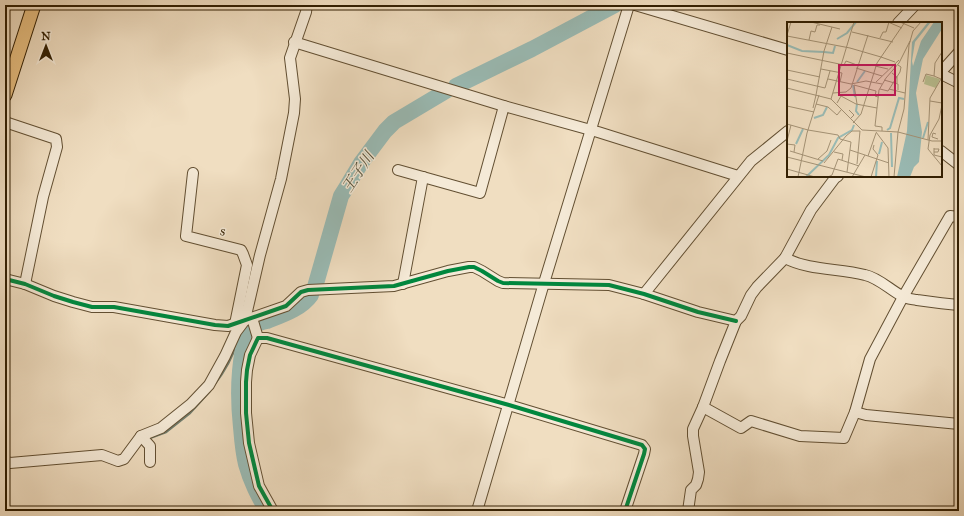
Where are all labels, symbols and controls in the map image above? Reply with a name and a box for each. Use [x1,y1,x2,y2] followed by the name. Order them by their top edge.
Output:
[787,22,942,177] inset map
[26,26,66,66] north arrow
[41,30,51,43] text: N
[338,147,379,196] water label: 王子川
[218,222,228,240] street label: s

